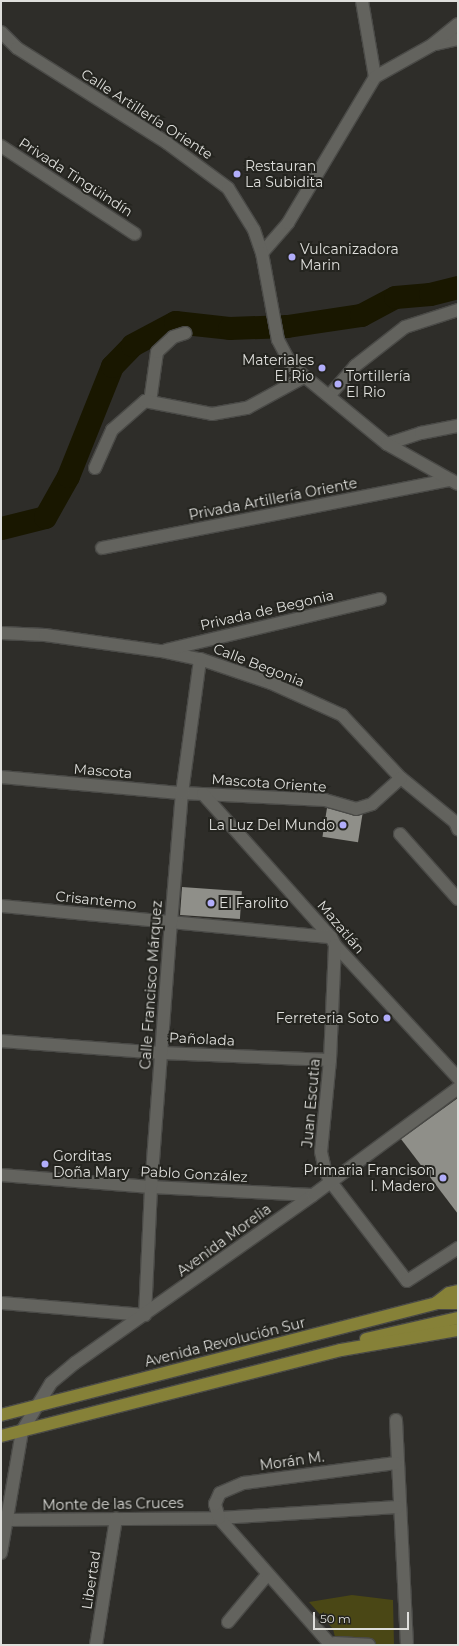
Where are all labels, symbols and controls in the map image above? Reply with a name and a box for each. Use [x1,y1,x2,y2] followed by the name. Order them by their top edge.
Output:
[78,65,216,163] street label: Calle Artillería Oriente
[16,134,136,220] street label: Privada Tingüindín
[245,158,323,190] place label: Restauran La Subidita
[232,169,242,179] marker: Restauran La Subidita
[300,241,399,274] place label: Vulcanizadora Marin
[287,252,297,262] marker: Vulcanizadora Marin
[242,352,314,384] place label: Materiales El Rio
[317,363,327,373] marker: Materiales El Rio
[346,368,411,400] place label: Tortillería El Rio
[333,379,343,389] marker: Tortillería El Rio
[187,474,359,524] street label: Privada Artillería Oriente
[199,586,335,634] street label: Privada de Begonia
[211,640,307,690] street label: Calle Begonia
[73,760,133,782] street label: Mascota
[211,771,327,795] street label: Mascota Oriente
[208,817,335,833] place label: La Luz Del Mundo
[338,820,348,830] marker: La Luz Del Mundo
[55,887,137,913] street label: Crisantemo
[219,895,288,911] place label: El Farolito
[314,897,368,957] street label: Mazatlán
[206,898,216,908] marker: El Farolito
[137,900,165,1070] street label: Calle Francisco Márquez
[276,1010,379,1026] place label: Ferreteria Soto
[382,1013,392,1023] marker: Ferreteria Soto
[169,1029,235,1049] street label: Pañolada
[299,1058,323,1148] street label: Juan Escutia
[53,1148,129,1180] place label: Gorditas Doña Mary
[40,1159,50,1169] marker: Gorditas Doña Mary
[304,1162,435,1194] place label: Primaria Francison I. Madero
[140,1163,248,1185] street label: Pablo González
[438,1173,448,1183] marker: Primaria Francison I. Madero
[174,1200,274,1280] street label: Avenida Morelia
[143,1314,307,1370] street label: Avenida Revolución Sur
[259,1448,325,1474] street label: Morán M.
[42,1494,184,1514] street label: Monte de las Cruces
[78,1550,104,1610] street label: Libertad
[315,1604,411,1630] scale bar
[320,1611,351,1626] text: 50 m

